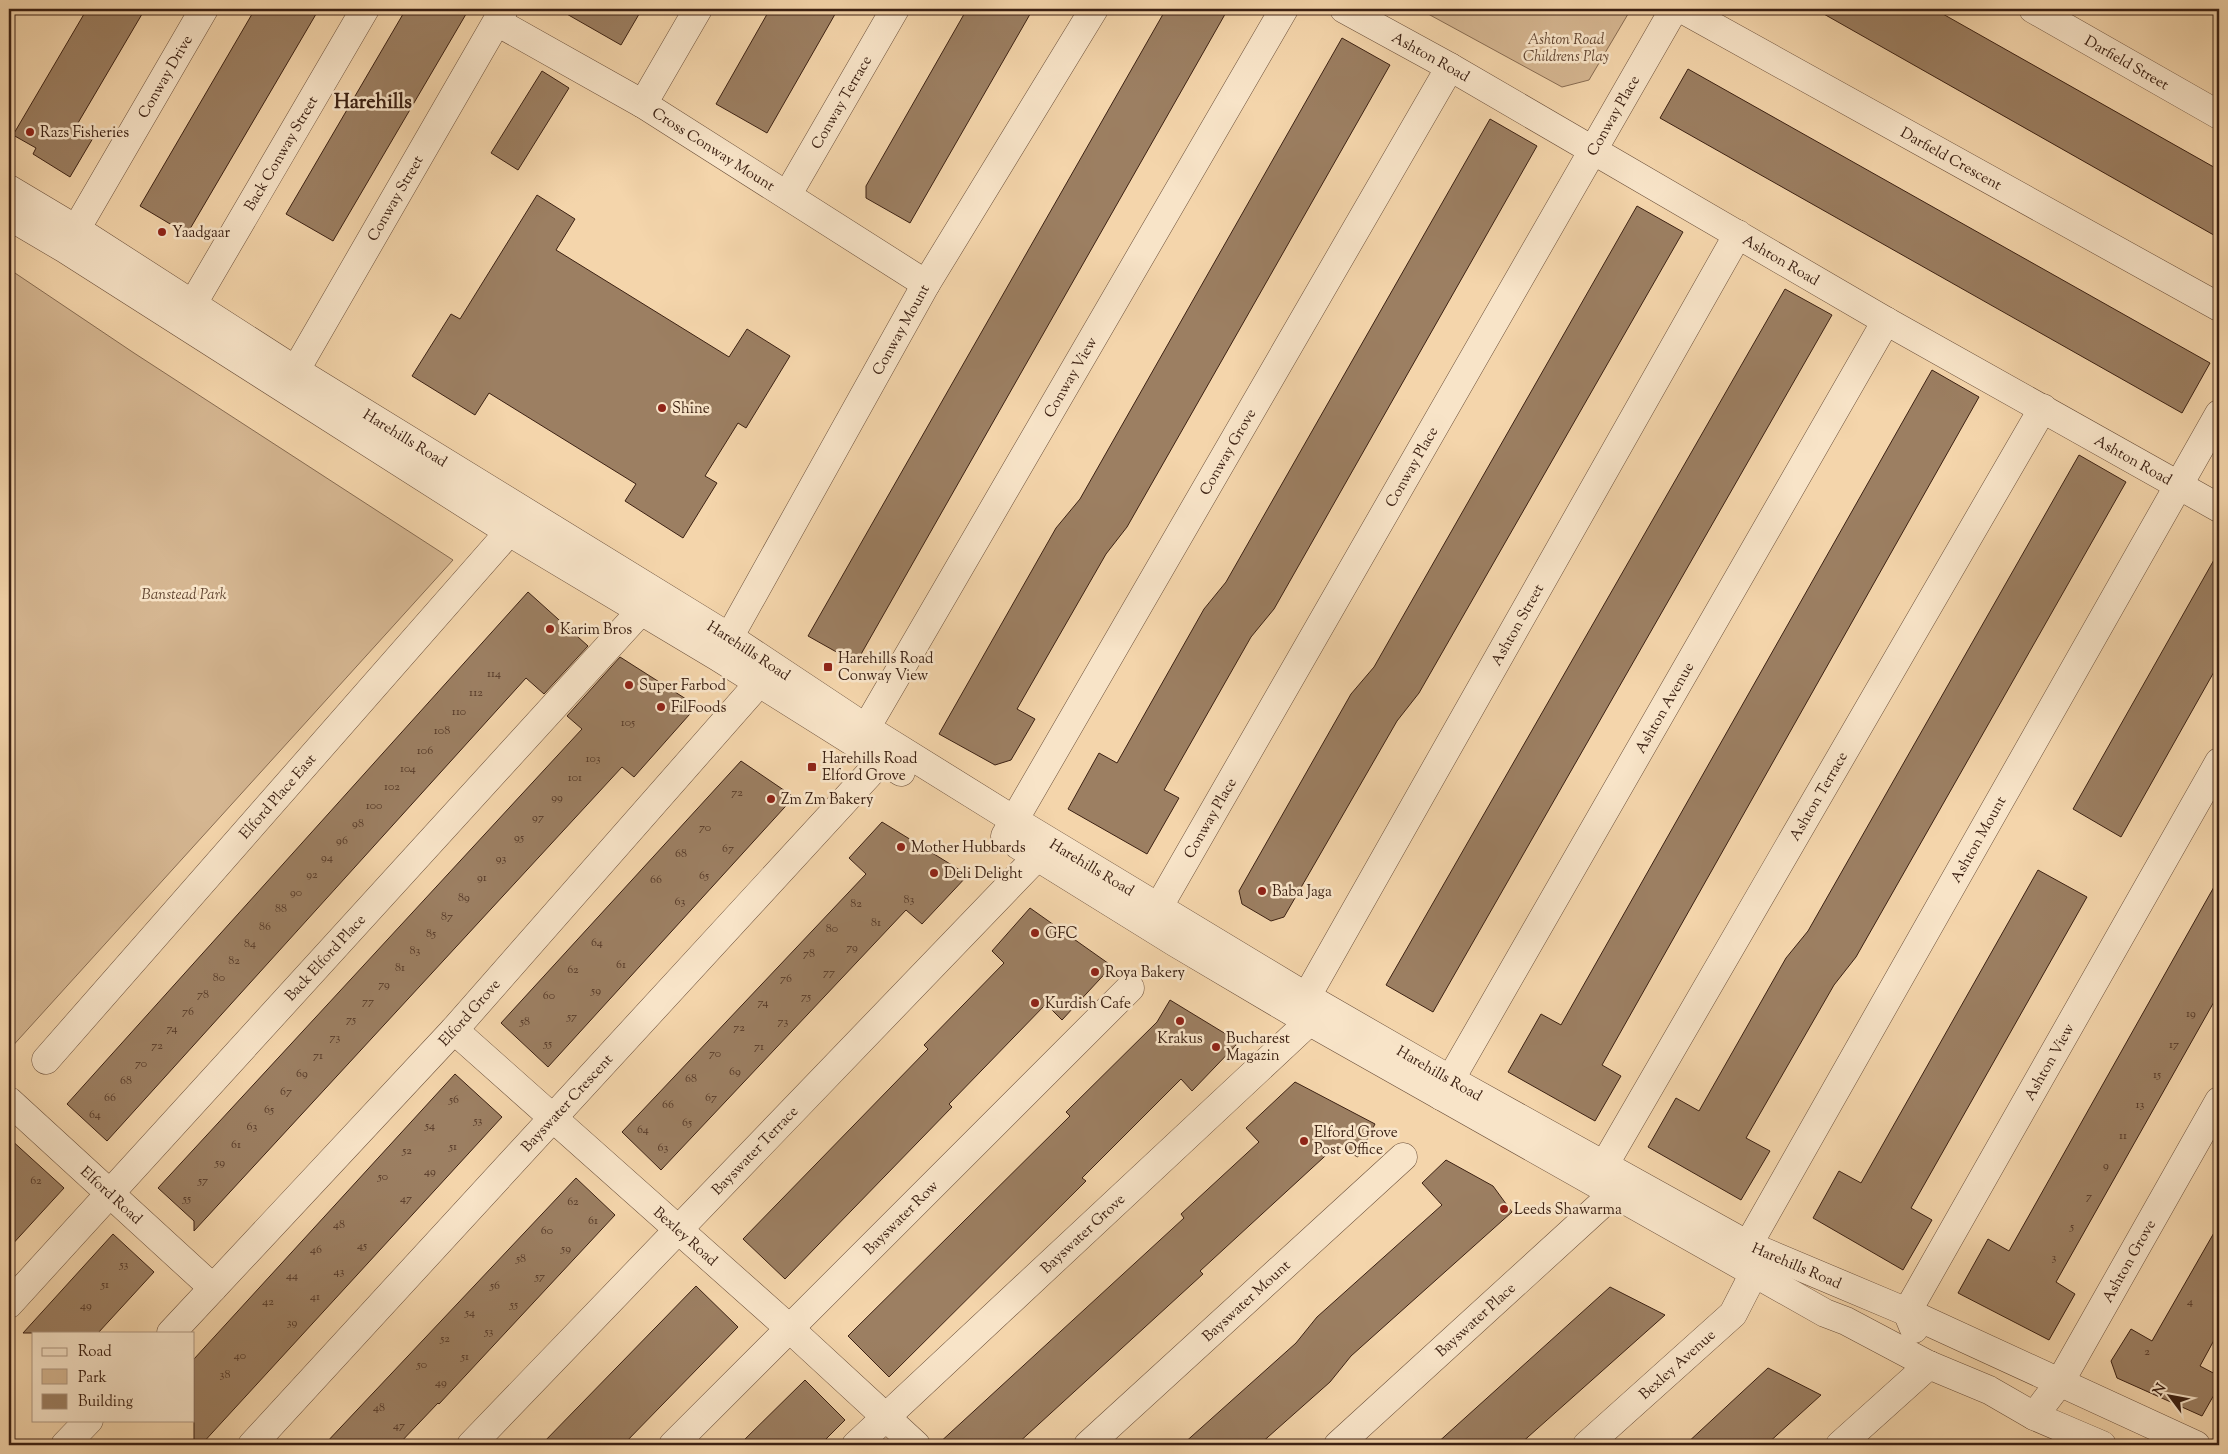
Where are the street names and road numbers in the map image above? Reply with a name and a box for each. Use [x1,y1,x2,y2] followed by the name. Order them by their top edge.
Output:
[1387,28,1473,88] street label: Ashton Road
[2080,31,2172,96] street label: Darfield Street
[134,32,199,123] street label: Conway Drive
[807,52,878,154] street label: Conway Terrace
[1583,72,1646,160] street label: Conway Place
[240,93,324,215] street label: Back Conway Street
[647,103,778,197] street label: Cross Conway Mount
[1896,123,2005,196] street label: Darfield Crescent
[363,152,429,246] street label: Conway Street
[1738,230,1823,292] street label: Ashton Road
[868,281,936,380] street label: Conway Mount
[1040,334,1103,422] street label: Conway View
[358,405,451,473] street label: Harehills Road
[1195,405,1262,500] street label: Conway Grove
[1381,423,1444,512] street label: Conway Place
[2090,431,2176,492] street label: Ashton Road
[1487,581,1550,670] street label: Ashton Street
[702,617,794,687] street label: Harehills Road
[1631,659,1700,758] street label: Ashton Avenue
[1785,748,1854,845] street label: Ashton Terrace
[235,750,322,844] street label: Elford Place East
[1179,774,1243,863] street label: Conway Place
[1946,793,2012,887] street label: Ashton Mount
[1045,835,1138,902] street label: Harehills Road
[281,910,371,1007] street label: Back Elford Place
[435,975,506,1052] street label: Elford Grove
[2020,1020,2080,1105] street label: Ashton View
[1392,1042,1486,1107] street label: Harehills Road
[517,1050,618,1157] street label: Bayswater Crescent
[708,1102,804,1201] street label: Bayswater Terrace
[75,1162,146,1230] street label: Elford Road
[860,1176,944,1260] street label: Bayswater Row
[1037,1190,1130,1279] street label: Bayswater Grove
[648,1203,722,1272] street label: Bexley Road
[2098,1216,2162,1307] street label: Ashton Grove
[1748,1239,1845,1295] street label: Harehills Road
[1198,1256,1296,1348] street label: Bayswater Mount
[1432,1279,1521,1363] street label: Bayswater Place
[1635,1325,1721,1405] street label: Bexley Avenue

